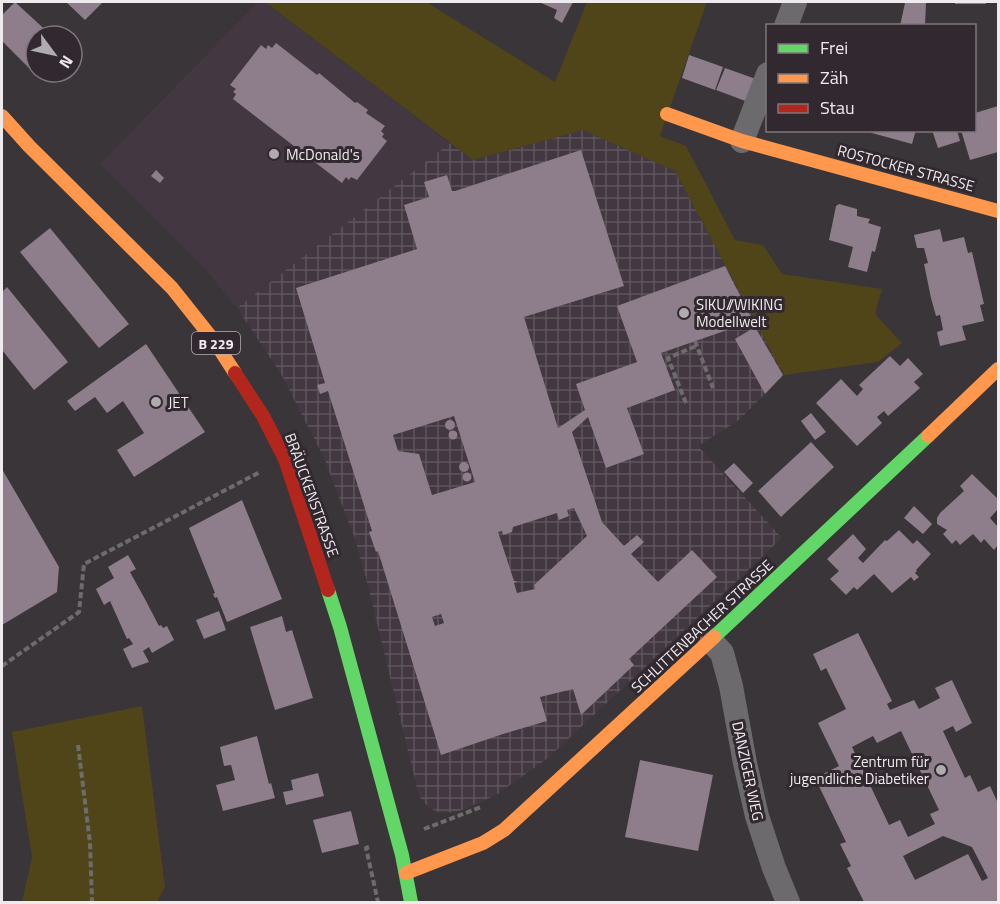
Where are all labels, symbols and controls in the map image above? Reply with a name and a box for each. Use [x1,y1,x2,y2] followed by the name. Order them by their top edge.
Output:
[24,24,84,84] north arrow
[766,24,976,132] legend
[820,34,848,61] text: Frei
[53,51,80,73] text: N
[820,64,848,91] text: Zäh
[820,94,855,121] text: Stau
[835,139,977,197] street label: ROSTOCKER STRASSE
[286,143,360,166] place label: McDonald's
[267,147,281,161] marker: McDonald's
[696,293,783,333] place label: SIKU//WIKING Modellwelt
[677,306,691,320] marker: SIKU//WIKING Modellwelt
[192,332,240,354] road number: B 229
[168,391,189,414] place label: JET
[149,395,163,409] marker: JET
[279,430,345,560] street label: BRÄUCKENSTRASSE
[626,554,778,698] street label: SCHLITTENBACHER STRASSE
[726,719,770,823] street label: DANZIGER WEG
[789,750,929,790] place label: Zentrum für jugendliche Diabetiker
[934,763,948,777] marker: Zentrum für jugendliche Diabetiker

